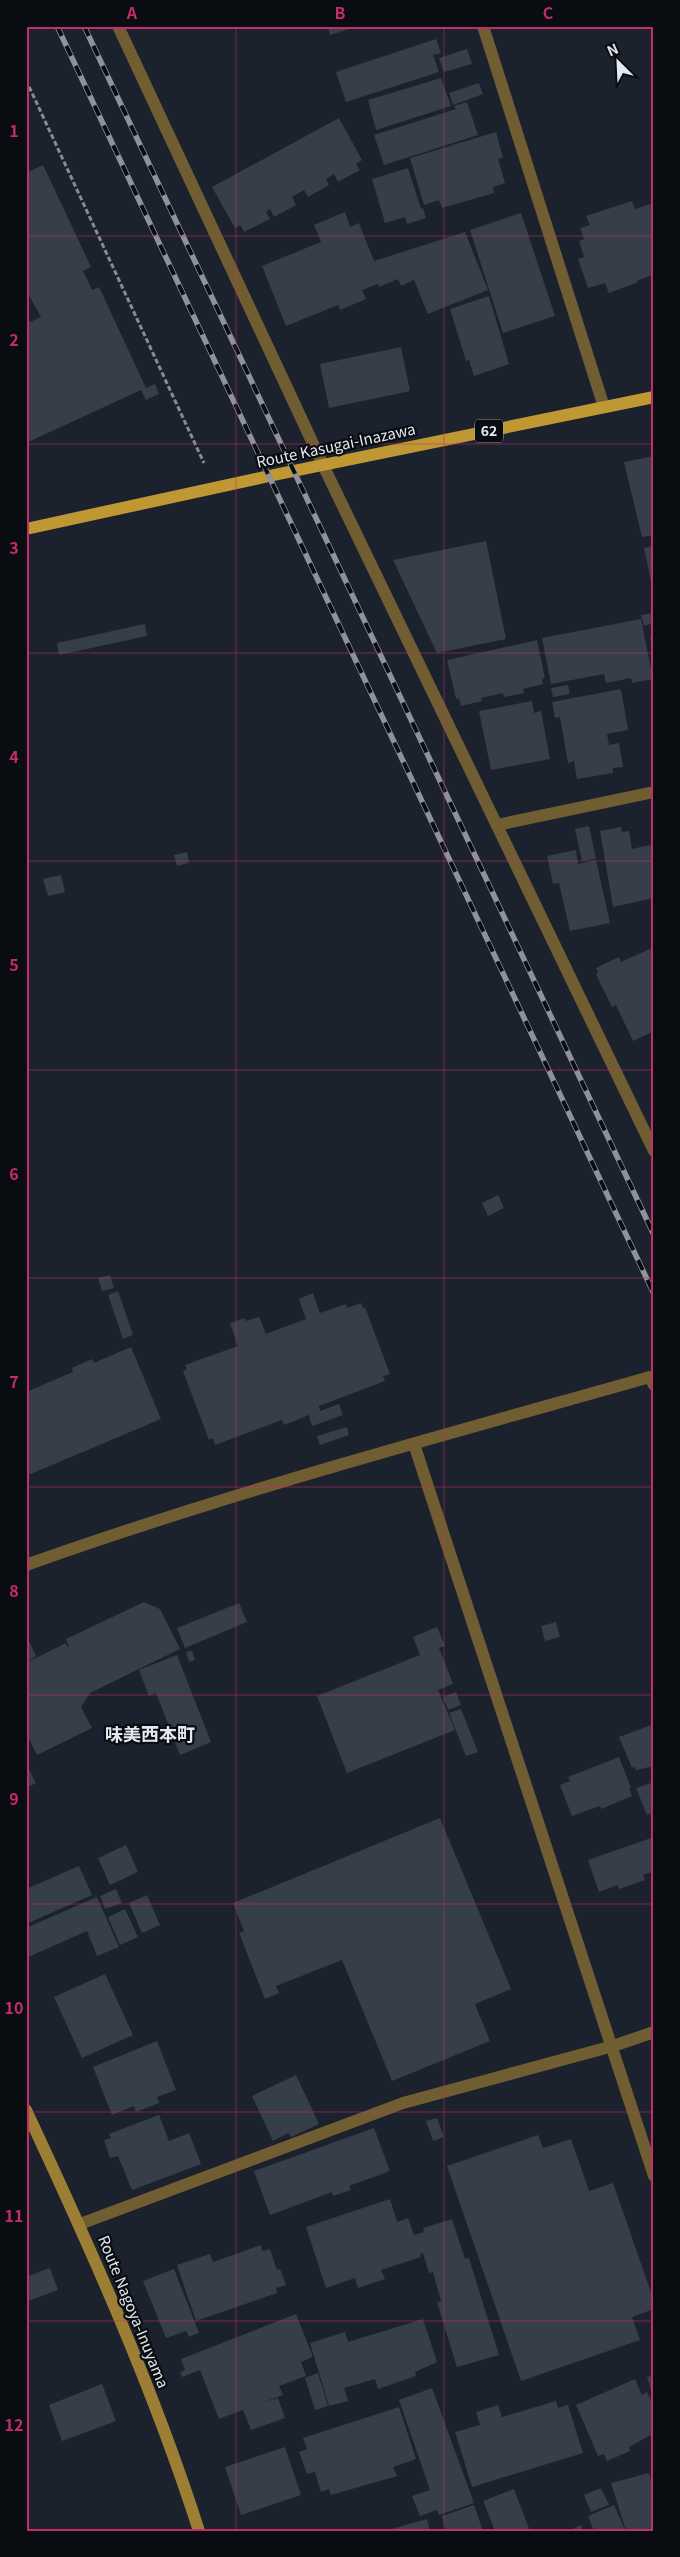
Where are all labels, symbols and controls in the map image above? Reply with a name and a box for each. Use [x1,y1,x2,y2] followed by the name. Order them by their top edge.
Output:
[126,0,138,24] text: A
[335,0,346,24] text: B
[543,0,554,24] text: C
[592,38,642,88] north arrow
[603,38,621,60] text: N
[9,118,19,142] text: 1
[9,327,19,351] text: 2
[254,417,417,472] street label: Route Kasugai-Inazawa
[475,420,503,442] road number: 62
[9,535,19,559] text: 3
[9,744,19,768] text: 4
[9,952,19,976] text: 5
[9,1161,19,1185] text: 6
[9,1369,19,1393] text: 7
[9,1578,19,1602] text: 8
[105,1720,195,1746] district label: 味美西本町
[9,1786,19,1810] text: 9
[5,1995,23,2019] text: 10
[5,2203,23,2227] text: 11
[94,2232,175,2391] street label: Route Nagoya-Inuyama
[5,2412,23,2436] text: 12

